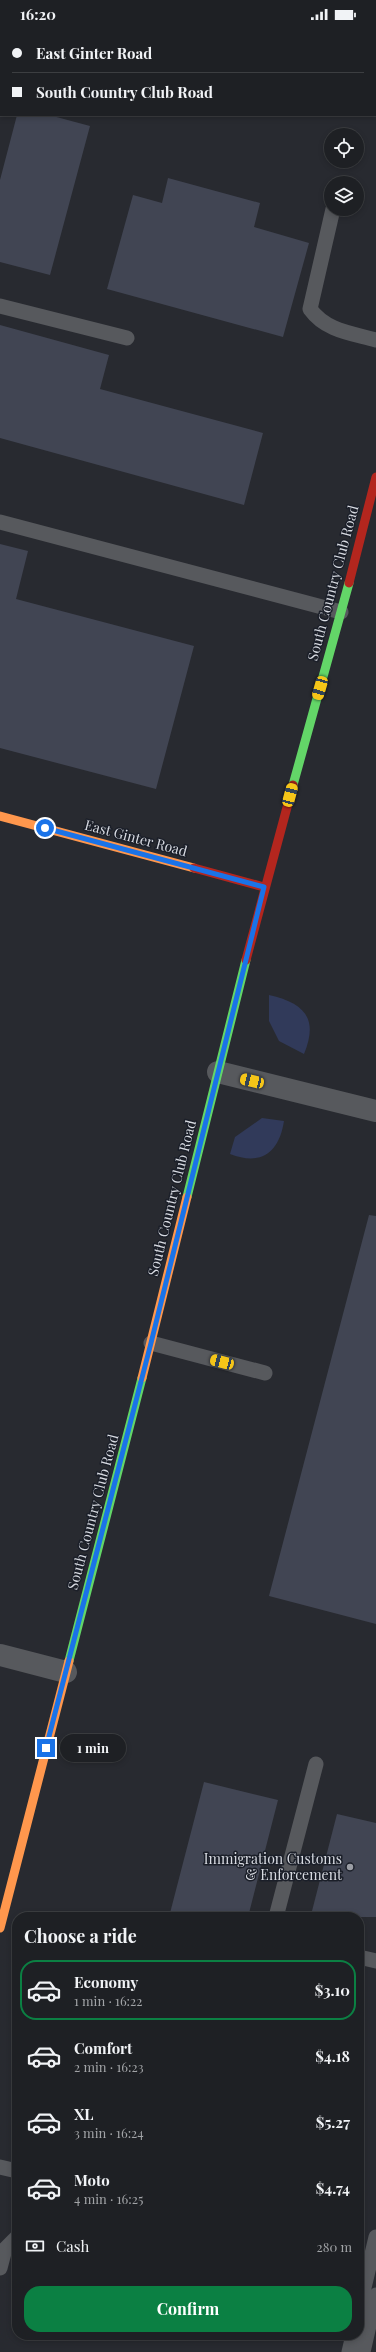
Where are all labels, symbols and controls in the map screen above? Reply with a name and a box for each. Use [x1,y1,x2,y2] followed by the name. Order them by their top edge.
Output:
[20,4,56,24] text: 16:20
[36,43,152,63] text: East Ginter Road
[36,82,213,102] text: South Country Club Road
[324,128,364,216] map controls
[324,128,364,168] button: locate
[324,176,364,216] button: layers
[303,503,362,663] street label: South Country Club Road
[311,675,329,701] car
[281,782,299,808] car
[83,815,190,860] street label: East Ginter Road
[36,819,54,837] route start
[239,1072,265,1090] car
[143,1118,200,1278] street label: South Country Club Road
[209,1353,235,1371] car
[63,1432,122,1592] street label: South Country Club Road
[60,1734,126,1762] callout: 1 min
[37,1739,55,1757] route end
[77,1739,109,1756] text: 1 min
[204,1849,343,1884] place label: Immigration Customs & Enforcement
[345,1862,355,1872] marker: Immigration Customs & Enforcement
[24,1924,137,1948] text: Choose a ride
[26,1972,62,2008] icon: car
[74,1972,138,1992] text: Economy
[315,1980,350,2000] text: $3.10
[74,1992,143,2009] text: 1 min · 16:22
[26,2038,62,2074] icon: car
[74,2038,132,2058] text: Comfort
[315,2046,350,2066] text: $4.18
[74,2058,144,2075] text: 2 min · 16:23
[26,2104,62,2140] icon: car
[74,2104,94,2124] text: XL
[316,2112,350,2132] text: $5.27
[74,2124,144,2141] text: 3 min · 16:24
[26,2170,62,2206] icon: car
[74,2170,110,2190] text: Moto
[316,2178,350,2198] text: $4.74
[74,2190,143,2207] text: 4 min · 16:25
[24,2235,46,2257] icon: cash
[56,2236,89,2256] text: Cash
[316,2238,352,2255] text: 280 m
[24,2286,352,2332] button: Confirm

